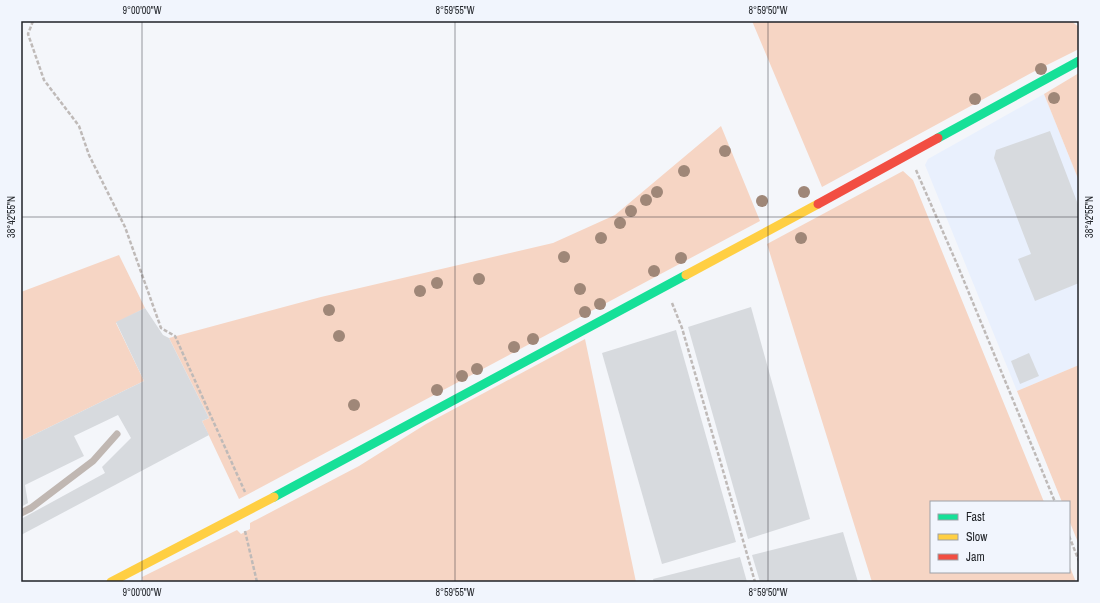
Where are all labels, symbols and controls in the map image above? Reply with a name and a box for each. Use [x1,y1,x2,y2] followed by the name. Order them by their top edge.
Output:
[122,4,162,17] text: 9°00'00"W
[435,4,475,17] text: 8°59'55"W
[748,4,788,17] text: 8°59'50"W
[5,196,18,238] text: 38°42'55"N
[1083,196,1096,238] text: 38°42'55"N
[930,501,1070,573] legend
[966,509,985,525] text: Fast
[966,529,988,545] text: Slow
[966,549,985,565] text: Jam
[122,586,162,599] text: 9°00'00"W
[435,586,475,599] text: 8°59'55"W
[748,586,788,599] text: 8°59'50"W

